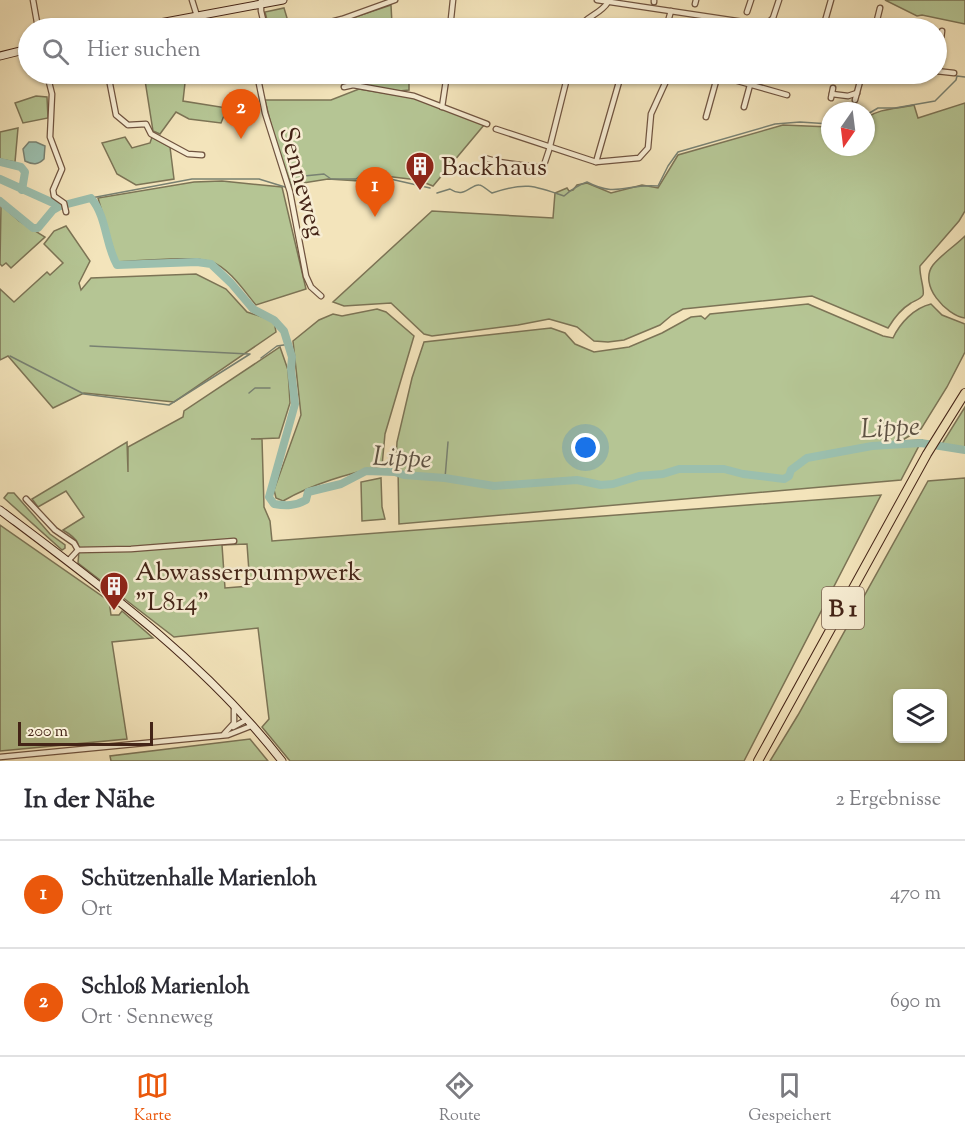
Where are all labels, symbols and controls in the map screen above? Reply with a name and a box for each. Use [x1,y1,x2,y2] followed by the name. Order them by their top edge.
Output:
[18,18,947,84] search box
[39,35,72,68] icon: search
[87,35,201,67] text: Hier suchen
[222,90,260,139] pin: 2
[821,102,875,156] north arrow
[268,123,333,242] street label: Senneweg
[404,150,436,192] building icon: Backhaus
[441,150,547,187] place label: Backhaus
[356,168,394,217] pin: 1
[859,408,921,451] water label: Lippe
[571,433,600,462] your location
[371,438,433,481] water label: Lippe
[135,555,362,622] place label: Abwasserpumpwerk "L814"
[98,570,130,612] building icon: Abwasserpumpwerk "L814"
[822,587,864,629] road number: B 1
[893,689,947,743] map controls
[893,689,947,743] button: layers
[18,719,153,746] scale bar
[27,721,68,744] text: 200 m
[24,782,155,819] text: In der Nähe
[836,786,941,815] text: 2 Ergebnisse
[81,864,317,896] text: Schützenhalle Marienloh
[40,880,47,909] text: 1
[890,880,941,909] text: 470 m
[81,896,112,925] text: Ort
[81,972,250,1004] text: Schloß Marienloh
[39,988,48,1017] text: 2
[890,988,941,1017] text: 690 m
[81,1004,213,1033] text: Ort · Senneweg
[134,1069,171,1128] tab: Karte
[439,1069,481,1128] tab: Route
[748,1069,831,1128] tab: Gespeichert

